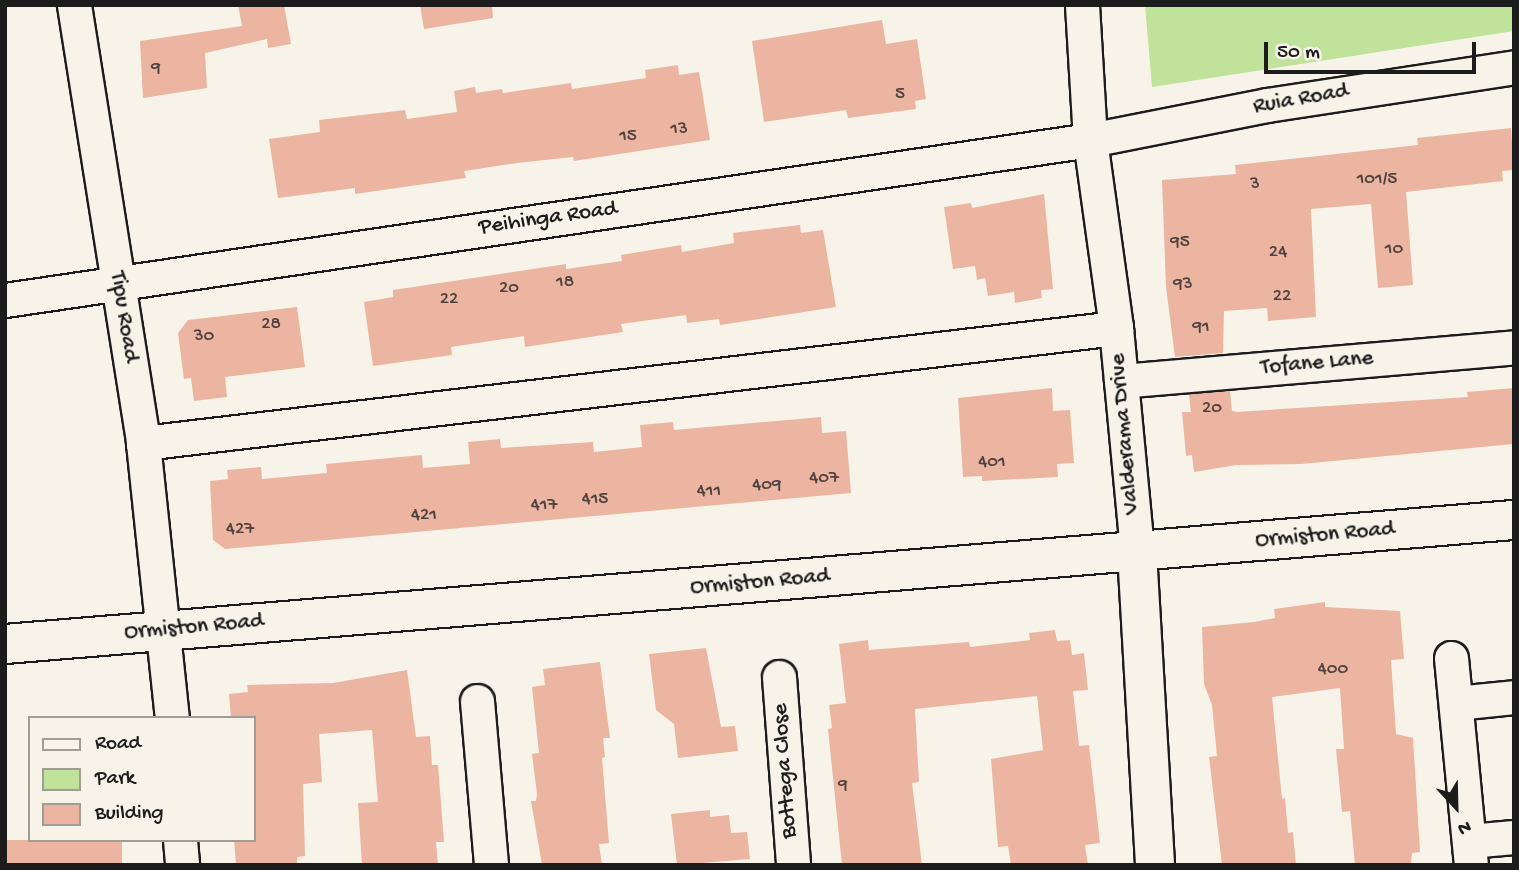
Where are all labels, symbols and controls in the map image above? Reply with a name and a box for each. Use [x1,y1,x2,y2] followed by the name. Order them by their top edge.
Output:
[1267,28,1479,72] scale bar
[1277,41,1320,66] text: 50 m
[151,58,161,80] house number: 9
[1251,78,1351,122] street label: Ruia Road
[895,84,905,106] house number: 5
[670,119,688,141] house number: 13
[619,126,637,148] house number: 15
[1357,169,1397,191] house number: 101/5
[1250,174,1260,196] house number: 3
[477,196,619,242] street label: Peihinga Road
[1170,232,1190,254] house number: 95
[1385,239,1403,261] house number: 10
[1269,242,1287,264] house number: 24
[102,270,144,364] street label: Tipu Road
[556,272,574,294] house number: 18
[1173,274,1193,296] house number: 93
[499,278,519,300] house number: 20
[1273,286,1291,308] house number: 22
[440,289,458,311] house number: 22
[261,314,281,336] house number: 28
[1192,317,1210,339] house number: 91
[194,326,214,348] house number: 30
[1260,345,1374,383] street label: Tofane Lane
[1105,352,1147,516] street label: Valderama Drive
[1202,398,1222,420] house number: 20
[978,452,1006,474] house number: 401
[809,468,839,490] house number: 407
[752,475,782,497] house number: 409
[697,481,721,503] house number: 411
[582,489,608,511] house number: 415
[531,495,557,517] house number: 417
[411,505,437,527] house number: 421
[1254,516,1396,556] street label: Ormiston Road
[226,519,254,541] house number: 427
[689,563,831,603] street label: Ormiston Road
[123,608,265,648] street label: Ormiston Road
[1318,659,1348,681] house number: 400
[768,702,804,840] street label: Bottega Close
[28,716,256,842] legend
[95,732,141,757] text: Road
[95,767,135,792] text: Park
[1421,772,1491,842] north arrow
[838,775,848,797] house number: 9
[95,802,164,827] text: Building
[1454,814,1474,840] text: N

